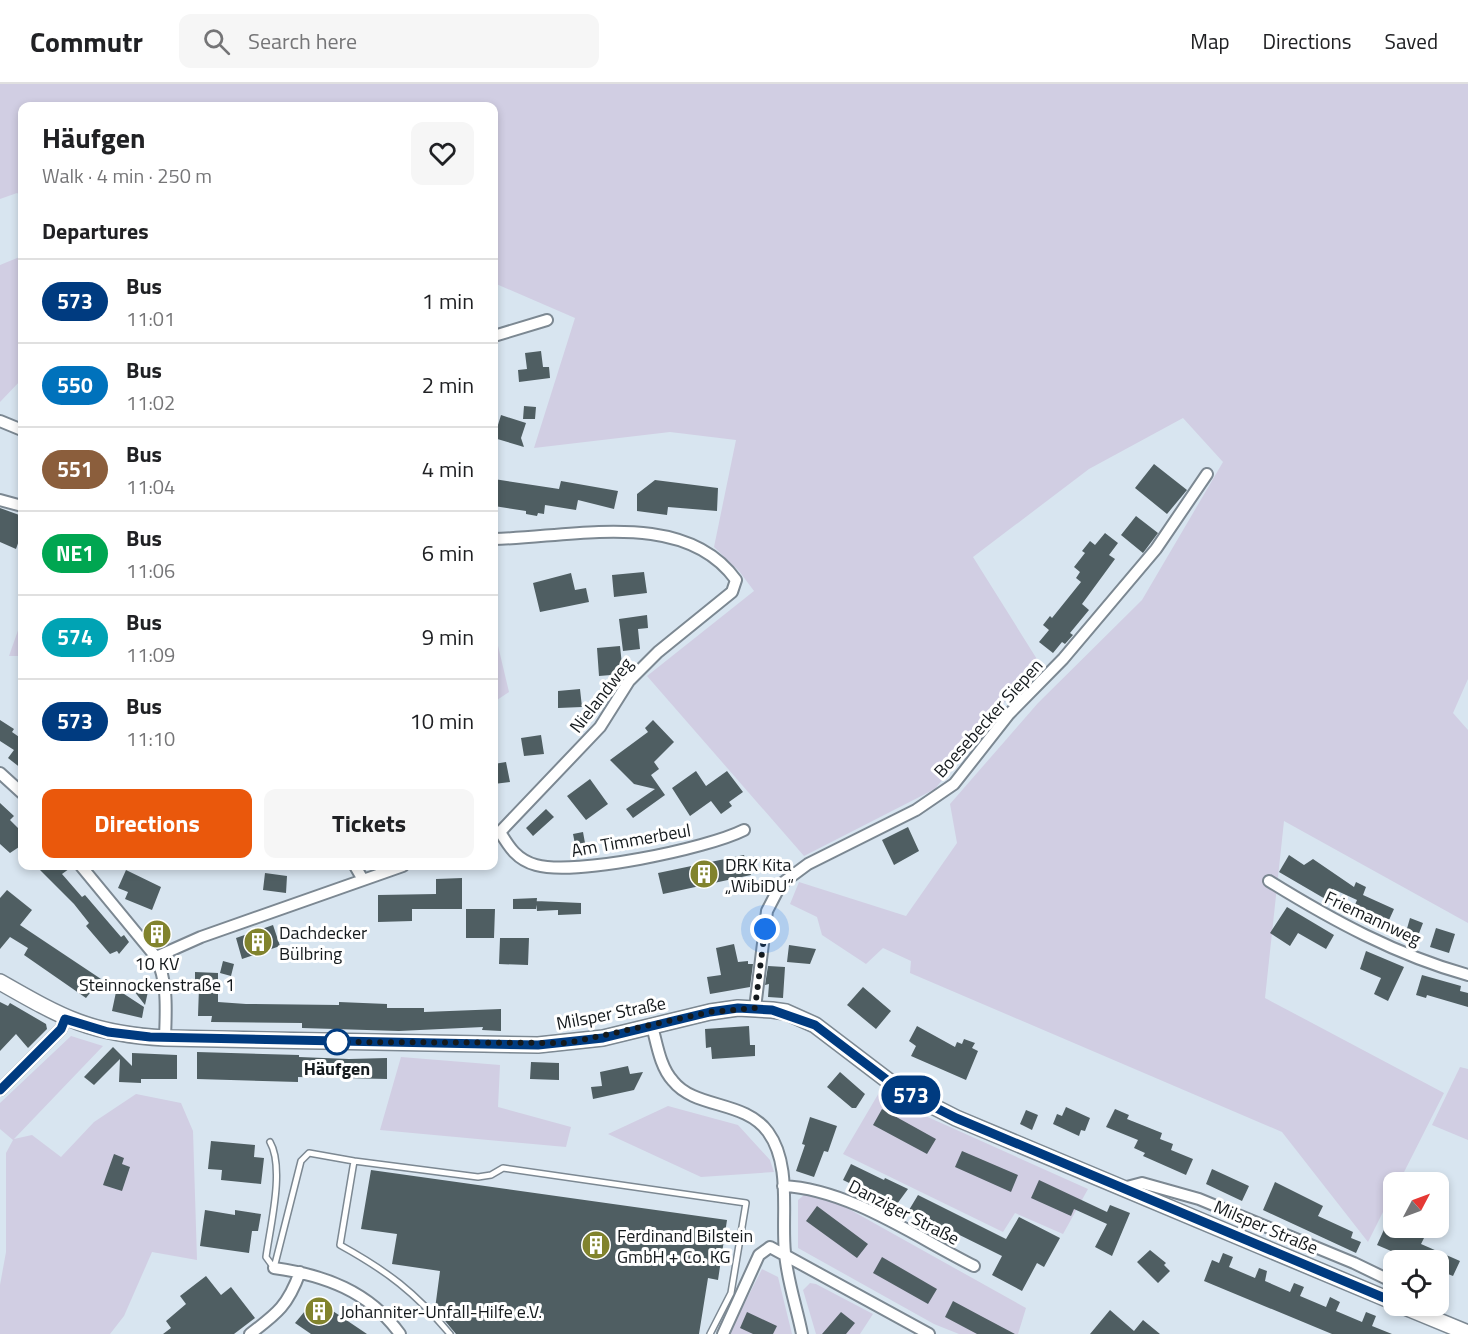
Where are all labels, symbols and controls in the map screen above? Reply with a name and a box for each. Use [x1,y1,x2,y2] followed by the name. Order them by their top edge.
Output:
[179,14,599,68] search box
[30,20,143,63] text: Commutr
[248,24,357,58] text: Search here
[200,25,233,58] icon: search
[1190,25,1230,57] text: Map
[1263,25,1352,57] text: Directions
[1385,25,1438,57] text: Saved
[42,116,145,159] text: Häufgen
[411,122,474,185] button: heart
[42,160,212,191] text: Walk · 4 min · 250 m
[42,214,149,248] text: Departures
[126,269,162,303] text: Bus
[422,284,474,318] text: 1 min
[57,285,93,317] text: 573
[126,303,175,334] text: 11:01
[126,353,162,387] text: Bus
[422,368,474,402] text: 2 min
[57,369,93,401] text: 550
[126,387,175,418] text: 11:02
[126,437,162,471] text: Bus
[422,452,474,486] text: 4 min
[57,453,93,485] text: 551
[126,471,175,502] text: 11:04
[126,521,162,555] text: Bus
[422,536,474,570] text: 6 min
[56,537,94,569] text: NE1
[126,555,175,586] text: 11:06
[126,605,162,639] text: Bus
[422,620,474,654] text: 9 min
[57,621,93,653] text: 574
[126,639,175,670] text: 11:09
[563,651,639,739] street label: Nielandweg
[927,652,1049,784] street label: Boesebecker Siepen
[126,689,162,723] text: Bus
[409,704,474,738] text: 10 min
[57,705,93,737] text: 573
[126,723,175,754] text: 11:10
[42,789,252,858] button: Directions
[264,789,474,858] button: Tickets
[569,816,693,864] street label: Am Timmerbeul
[725,851,794,899] place label: DRK Kita „WibiDU“
[688,858,720,890] building icon: DRK Kita „WibiDU“
[1320,884,1426,952] street label: Friemannweg
[750,914,780,944] your location
[141,918,173,950] building icon: 10 KV Steinnockenstraße 1
[279,919,367,967] place label: Dachdecker Bülbring
[242,926,274,958] building icon: Dachdecker Bülbring
[79,950,235,998] place label: 10 KV Steinnockenstraße 1
[554,989,668,1037] street label: Milsper Straße
[324,1029,350,1055] marker: Häufgen
[304,1055,370,1082] place label: Häufgen
[876,1076,946,1114] line badge: 573
[893,1079,929,1111] text: 573
[844,1172,964,1252] street label: Danziger Straße
[1383,1172,1449,1238] north arrow
[1383,1172,1449,1316] map controls
[1210,1193,1322,1261] street label: Milsper Straße
[617,1222,753,1270] place label: Ferdinand Bilstein GmbH + Co. KG
[580,1229,612,1261] building icon: Ferdinand Bilstein GmbH + Co. KG
[1383,1250,1449,1316] button: locate
[303,1295,335,1327] building icon: Johanniter-Unfall-Hilfe e.V.
[340,1298,542,1325] place label: Johanniter-Unfall-Hilfe e.V.

